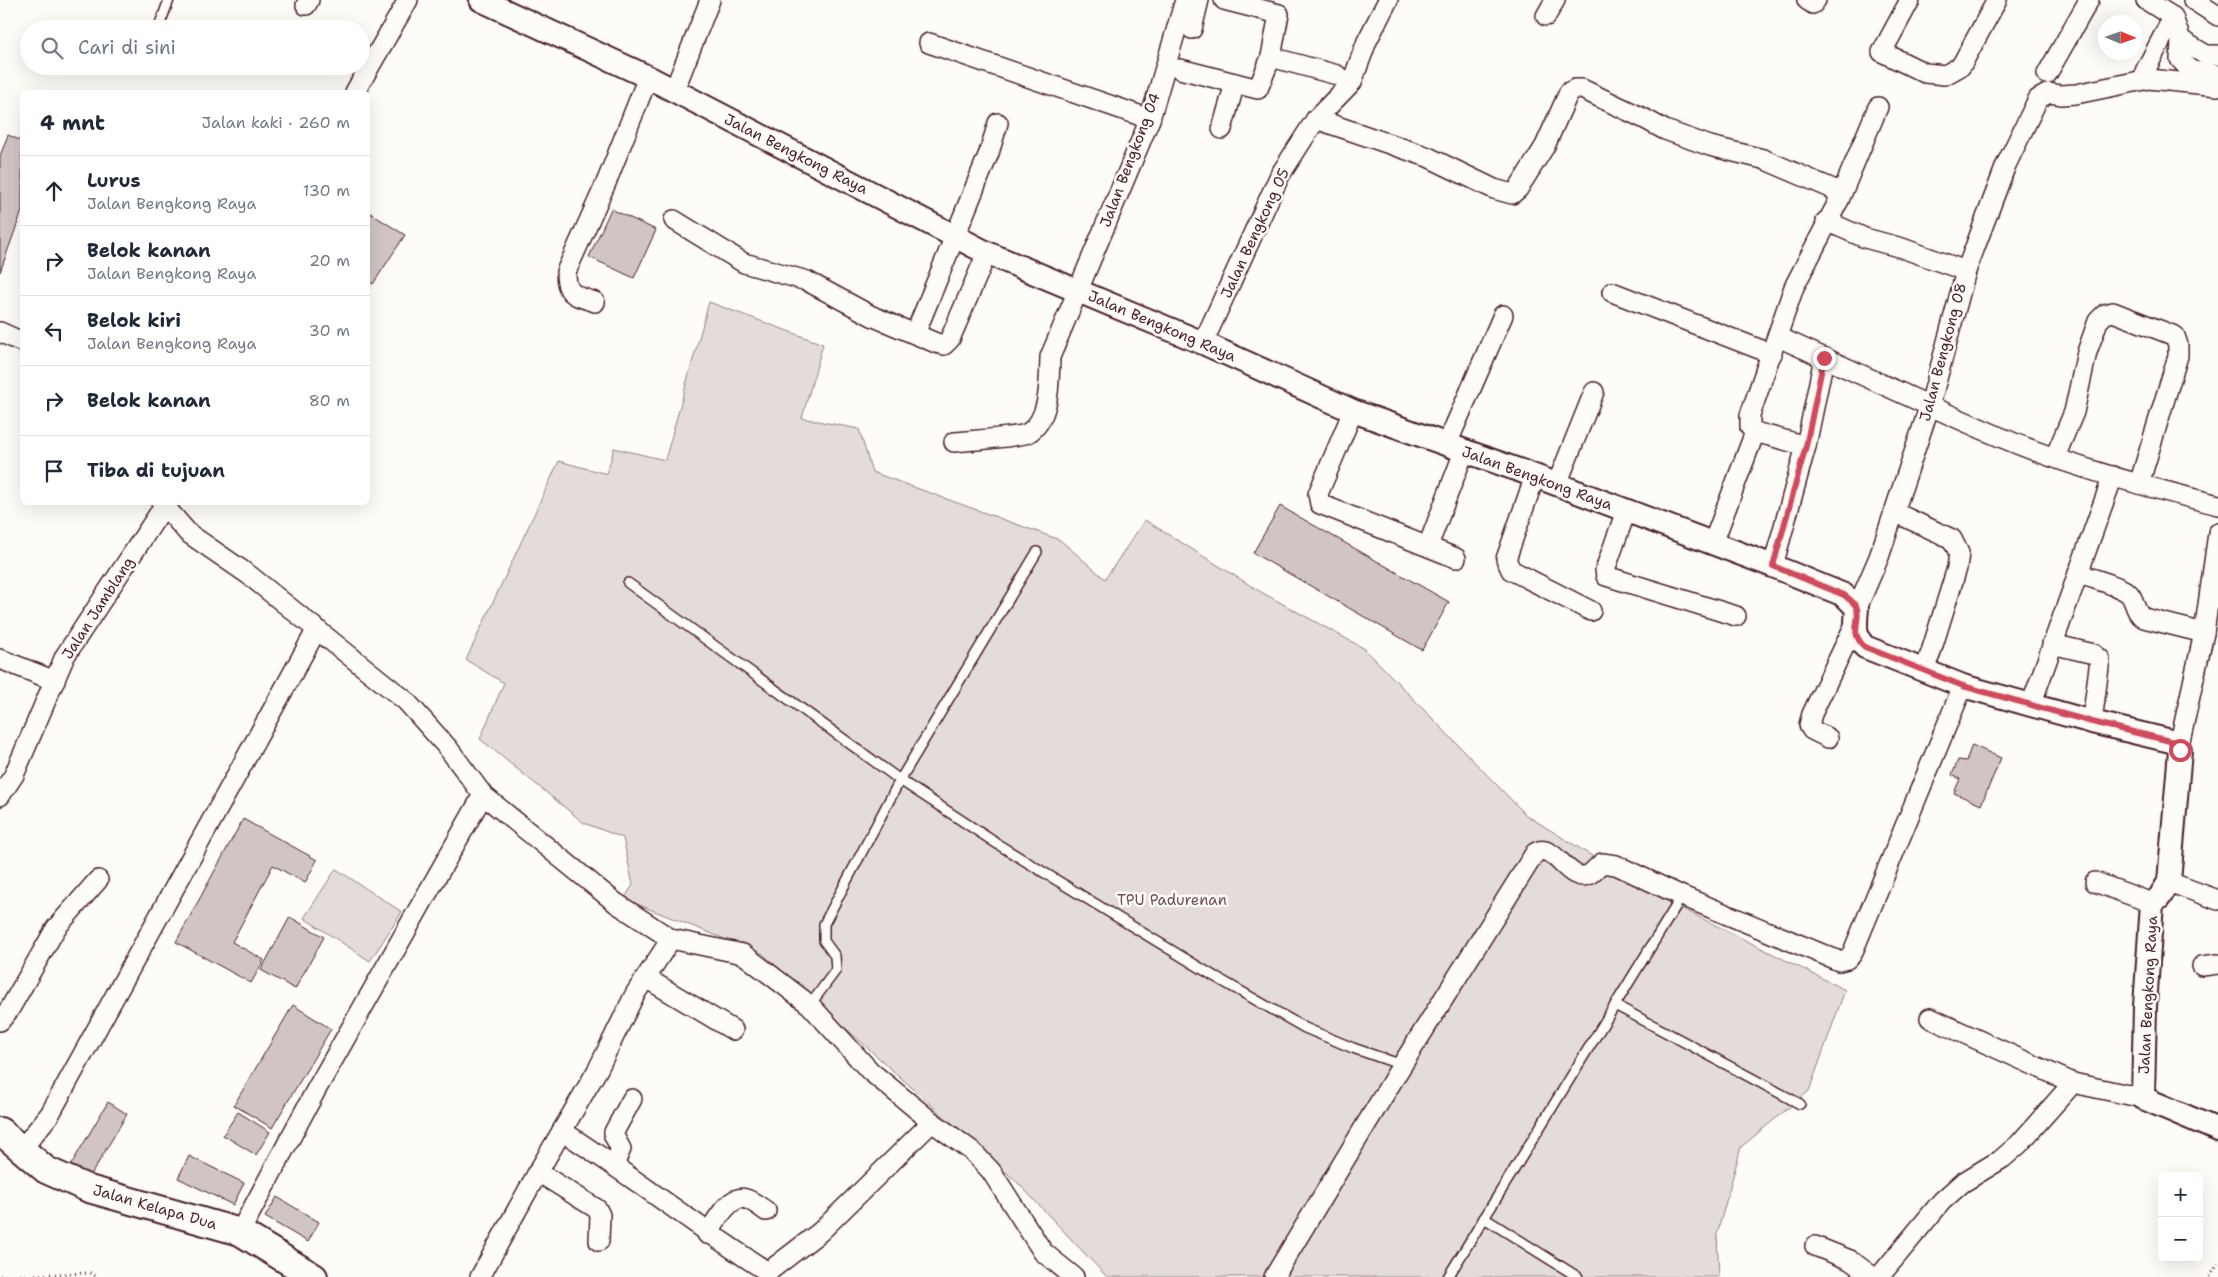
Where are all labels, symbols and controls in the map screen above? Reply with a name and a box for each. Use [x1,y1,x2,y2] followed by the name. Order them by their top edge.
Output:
[2098,15,2143,60] north arrow
[20,20,370,75] search box
[38,34,66,62] icon: search
[78,35,176,60] text: Cari di sini
[1095,90,1165,230] street label: Jalan Bengkong 04
[40,109,105,137] text: 4 mnt
[721,109,872,199] street label: Jalan Bengkong Raya
[202,112,350,133] text: Jalan kaki · 260 m
[1216,165,1294,301] street label: Jalan Bengkong 05
[87,168,141,193] text: Lurus
[40,177,68,205] icon: ahead
[303,180,350,201] text: 130 m
[87,193,256,214] text: Jalan Bengkong Raya
[87,238,211,263] text: Belok kanan
[40,247,68,275] icon: right
[309,250,350,271] text: 20 m
[87,263,256,284] text: Jalan Bengkong Raya
[1915,281,1971,423] street label: Jalan Bengkong 08
[1085,286,1240,366] street label: Jalan Bengkong Raya
[87,308,181,333] text: Belok kiri
[40,317,68,345] icon: left
[309,320,350,341] text: 30 m
[87,333,256,354] text: Jalan Bengkong Raya
[1813,347,1836,370] route end
[40,387,68,415] icon: right
[87,388,211,413] text: Belok kanan
[309,390,350,411] text: 80 m
[1459,441,1616,515] street label: Jalan Bengkong Raya
[40,457,68,485] icon: arrive
[87,458,225,483] text: Tiba di tujuan
[57,553,139,663] street label: Jalan Jamblang
[2169,739,2192,762] route start
[1117,890,1227,910] park label: TPU Padurenan
[2134,915,2162,1075] street label: Jalan Bengkong Raya
[2158,1172,2203,1262] map controls
[2158,1172,2203,1217] button: +
[91,1180,220,1234] street label: Jalan Kelapa Dua
[2158,1217,2203,1262] button: −

